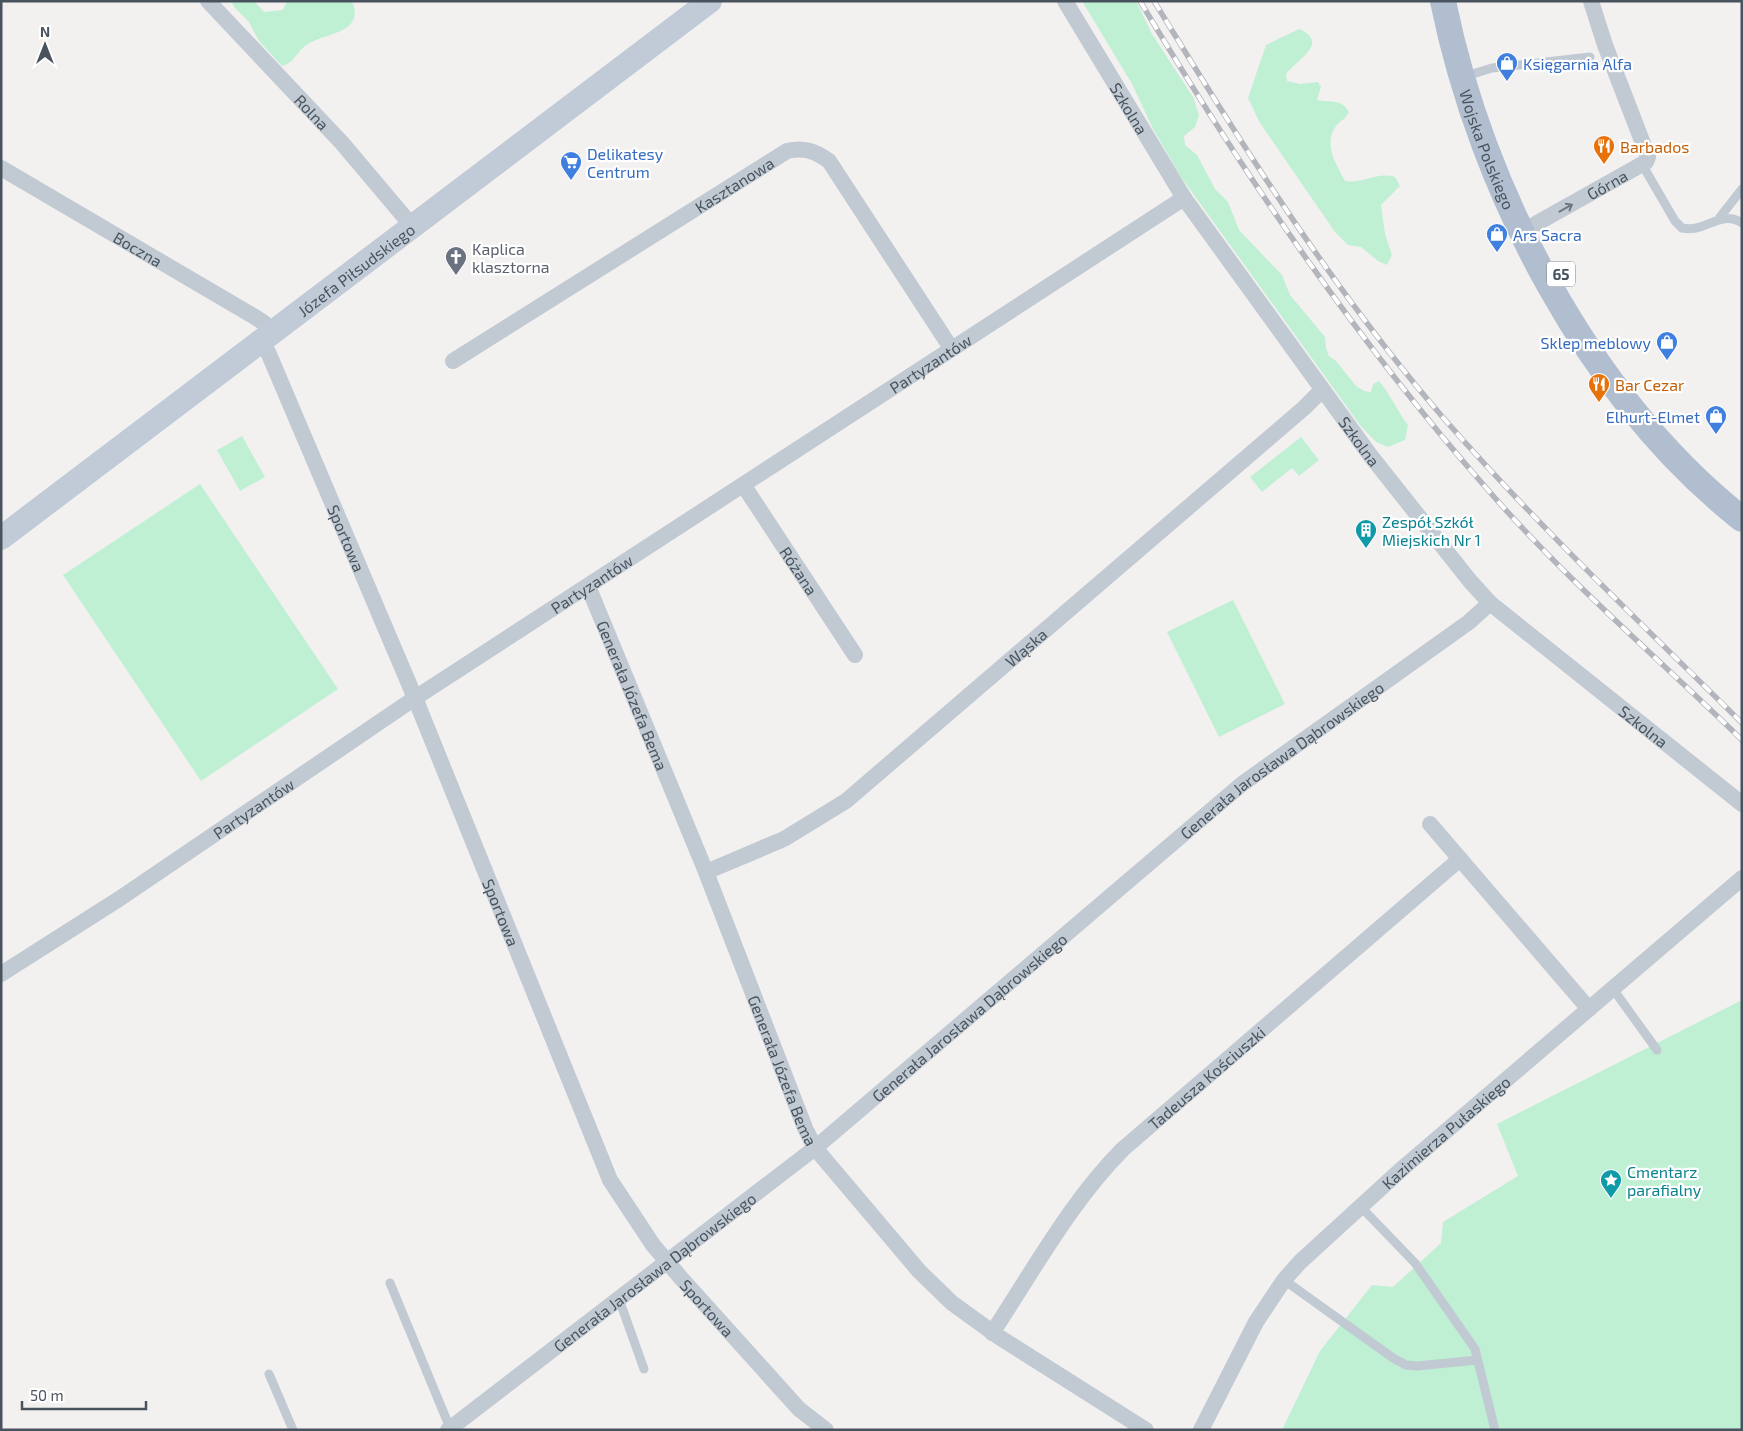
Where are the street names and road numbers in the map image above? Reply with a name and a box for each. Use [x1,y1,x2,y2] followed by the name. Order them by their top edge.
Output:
[1107,79,1153,137] street label: Szkolna
[1457,87,1519,212] street label: Wojska Polskiego
[291,90,334,133] street label: Rolna
[691,152,777,216] street label: Kasztanowa
[1583,165,1630,203] street label: Górna
[294,219,418,320] street label: Józefa Piłsudskiego
[110,227,166,270] street label: Boczna
[1547,262,1575,286] road number: 65
[886,330,975,397] street label: Partyzantów
[1335,412,1384,470] street label: Szkolna
[324,502,370,574] street label: Sportowa
[777,543,822,598] street label: Różana
[547,550,636,617] street label: Partyzantów
[594,617,672,773] street label: Generała Józefa Bema
[1001,624,1050,670] street label: Wąska
[1176,677,1387,842] street label: Generała Jarosława Dąbrowskiego
[1616,701,1672,751] street label: Szkolna
[209,774,297,842] street label: Partyzantów
[480,876,524,949] street label: Sportowa
[868,928,1070,1105] street label: Generała Jarosława Dąbrowskiego
[745,992,822,1149] street label: Generała Józefa Bema
[1144,1022,1268,1133] street label: Tadeusza Kościuszki
[1377,1071,1514,1192] street label: Kazimierza Pułaskiego
[549,1188,759,1355] street label: Generała Jarosława Dąbrowskiego
[677,1275,738,1340] street label: Sportowa

